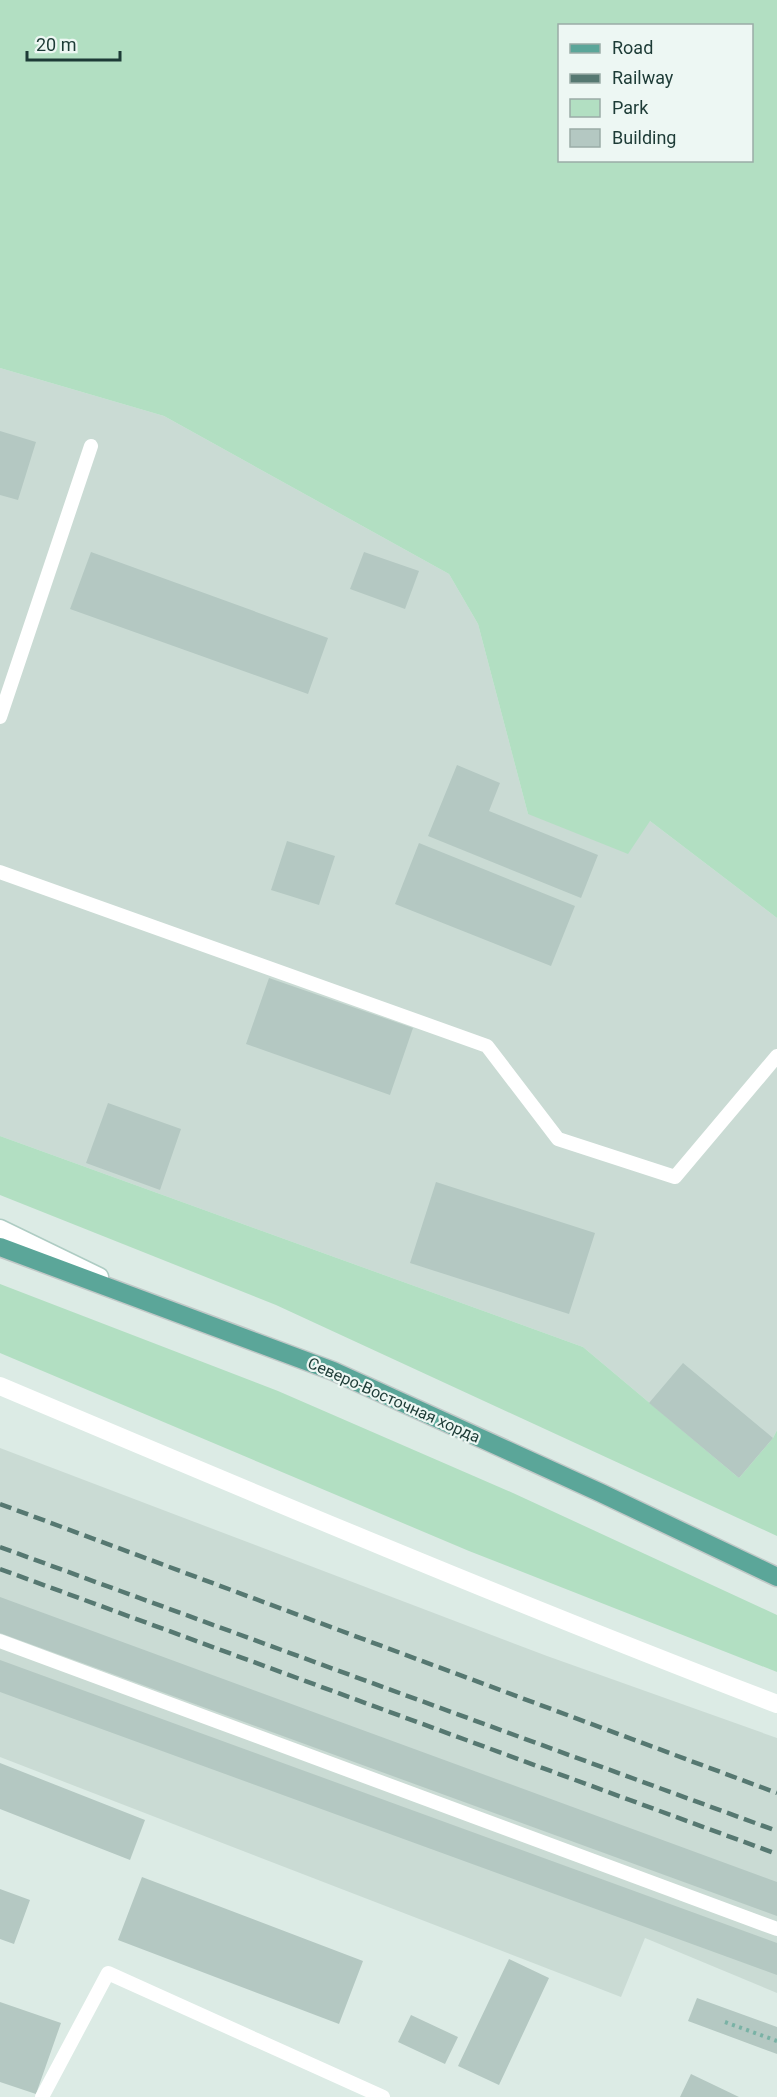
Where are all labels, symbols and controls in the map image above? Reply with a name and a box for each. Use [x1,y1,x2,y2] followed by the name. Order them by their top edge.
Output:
[27,24,120,62] scale bar
[558,24,753,162] legend
[36,34,76,55] text: 20 m
[612,37,653,58] text: Road
[612,67,674,88] text: Railway
[612,97,649,118] text: Park
[612,127,676,148] text: Building
[305,1353,483,1447] street label: Северо-Восточная хорда

